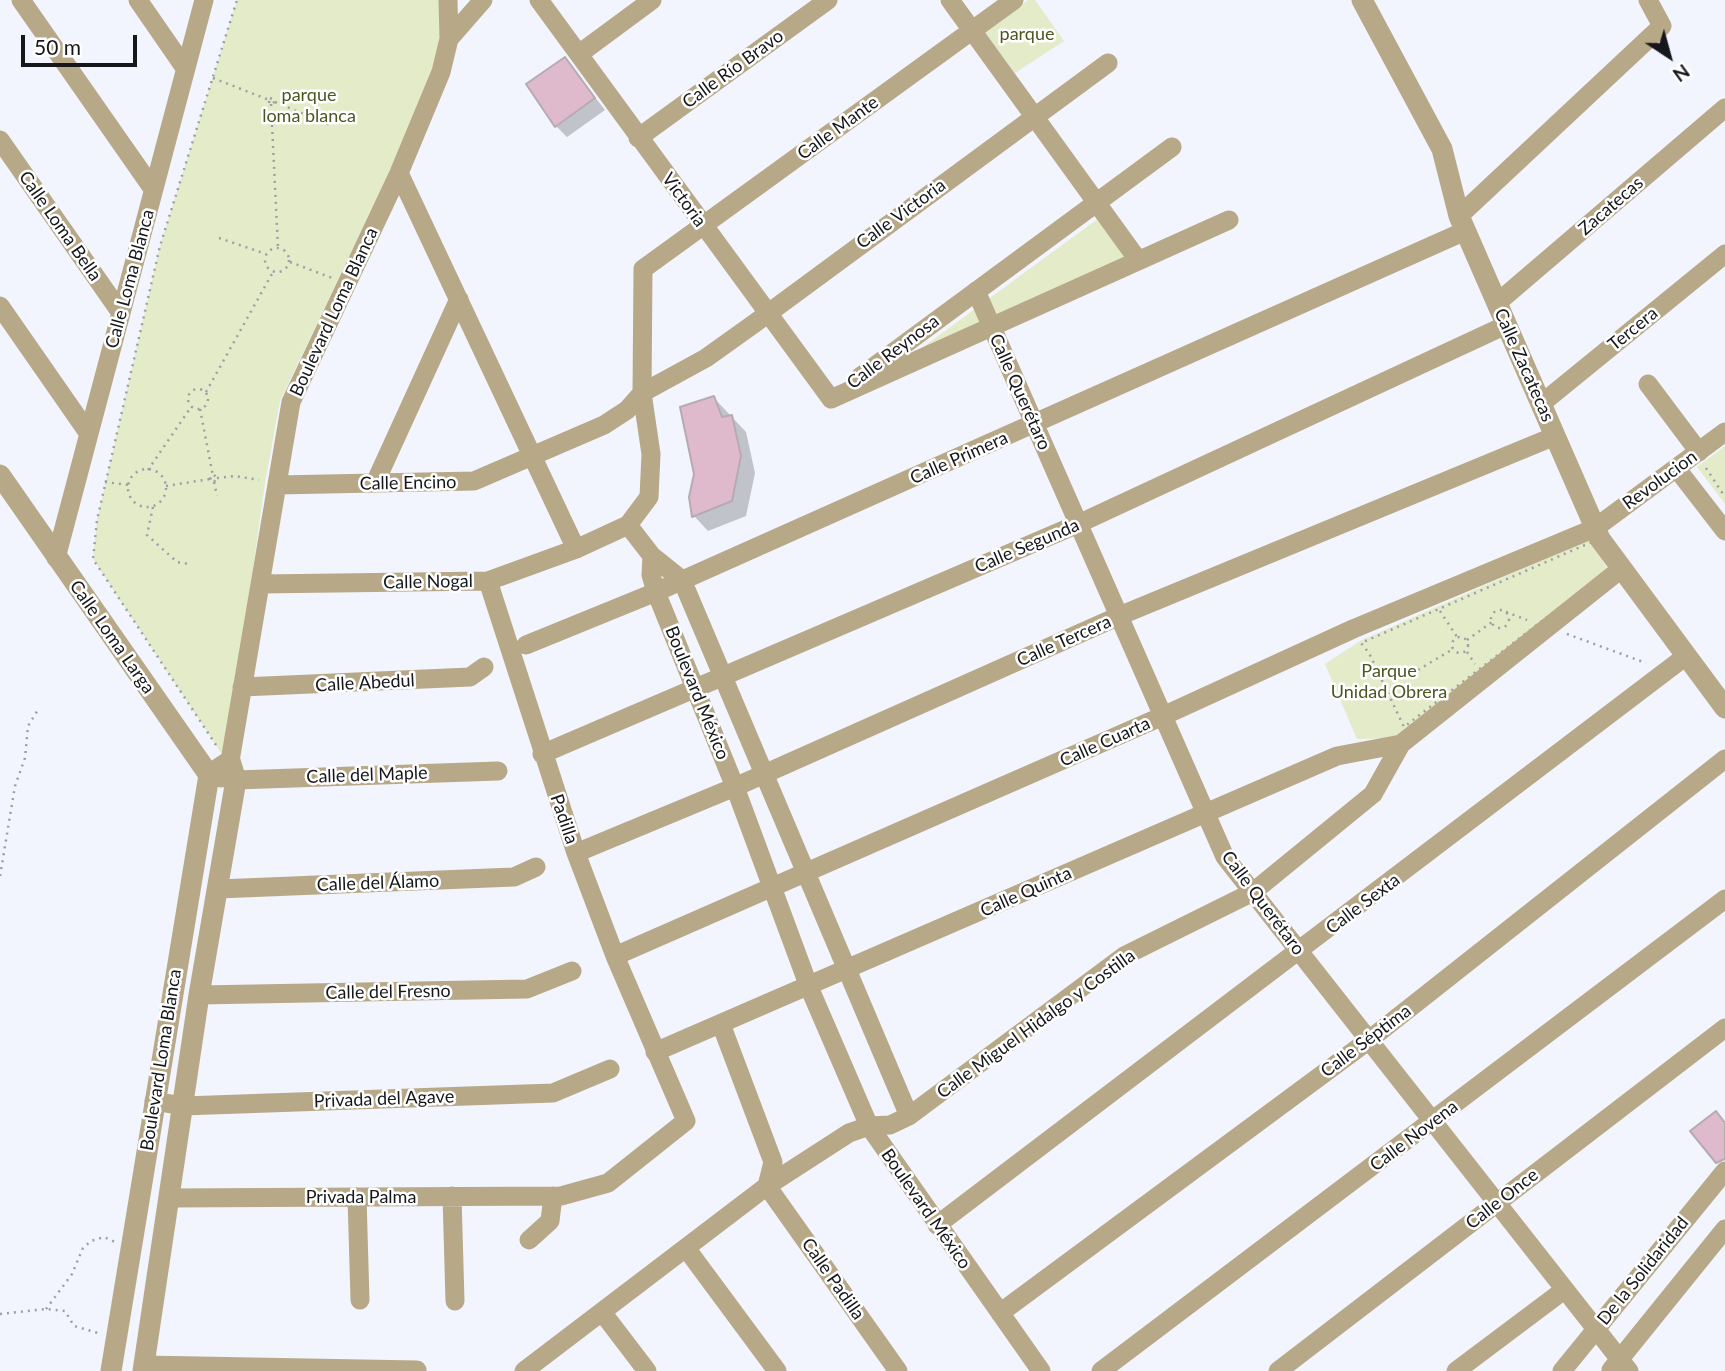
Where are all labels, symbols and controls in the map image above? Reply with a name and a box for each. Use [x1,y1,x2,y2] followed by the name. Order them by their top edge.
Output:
[24,21,140,65] scale bar
[1634,21,1704,91] north arrow
[1000,23,1054,45] park label: parque
[678,25,788,113] street label: Calle Río Bravo
[34,34,81,59] text: 50 m
[1669,60,1694,87] text: N
[262,84,356,126] park label: parque loma blanca
[793,91,883,165] street label: Calle Mante
[14,167,106,285] street label: Calle Loma Bella
[657,169,711,231] street label: Victoria
[1574,172,1648,240] street label: Zacatecas
[852,174,950,254] street label: Calle Victoria
[101,207,159,351] street label: Calle Loma Blanca
[285,224,383,400] street label: Boulevard Loma Blanca
[1604,303,1662,355] street label: Tercera
[1489,305,1559,425] street label: Calle Zacatecas
[843,310,943,394] street label: Calle Reynosa
[985,331,1055,453] street label: Calle Querétaro
[907,427,1011,489] street label: Calle Primera
[1619,446,1701,514] street label: Revolucion
[359,471,457,495] street label: Calle Encino
[972,514,1082,578] street label: Calle Segunda
[383,570,473,594] street label: Calle Nogal
[65,576,159,698] street label: Calle Loma Larga
[1013,611,1115,671] street label: Calle Tercera
[660,623,734,763] street label: Boulevard México
[1331,660,1447,702] park label: Parque Unidad Obrera
[315,670,415,696] street label: Calle Abedul
[1057,713,1153,771] street label: Calle Cuarta
[306,762,428,788] street label: Calle del Maple
[545,791,583,847] street label: Padilla
[1217,847,1309,959] street label: Calle Querétaro
[977,862,1075,922] street label: Calle Quinta
[1322,869,1404,939] street label: Calle Sexta
[316,870,440,896] street label: Calle del Álamo
[933,945,1139,1103] street label: Calle Miguel Hidalgo y Costilla
[136,968,186,1152] street label: Boulevard Loma Blanca
[325,980,451,1004] street label: Calle del Fresno
[1317,1000,1415,1082] street label: Calle Séptima
[313,1086,455,1112] street label: Privada del Agave
[1366,1096,1462,1176] street label: Calle Novena
[876,1145,976,1273] street label: Boulevard México
[1462,1164,1542,1234] street label: Calle Once
[306,1186,416,1208] street label: Privada Palma
[1593,1213,1693,1329] street label: De la Solidaridad
[797,1234,869,1324] street label: Calle Padilla

